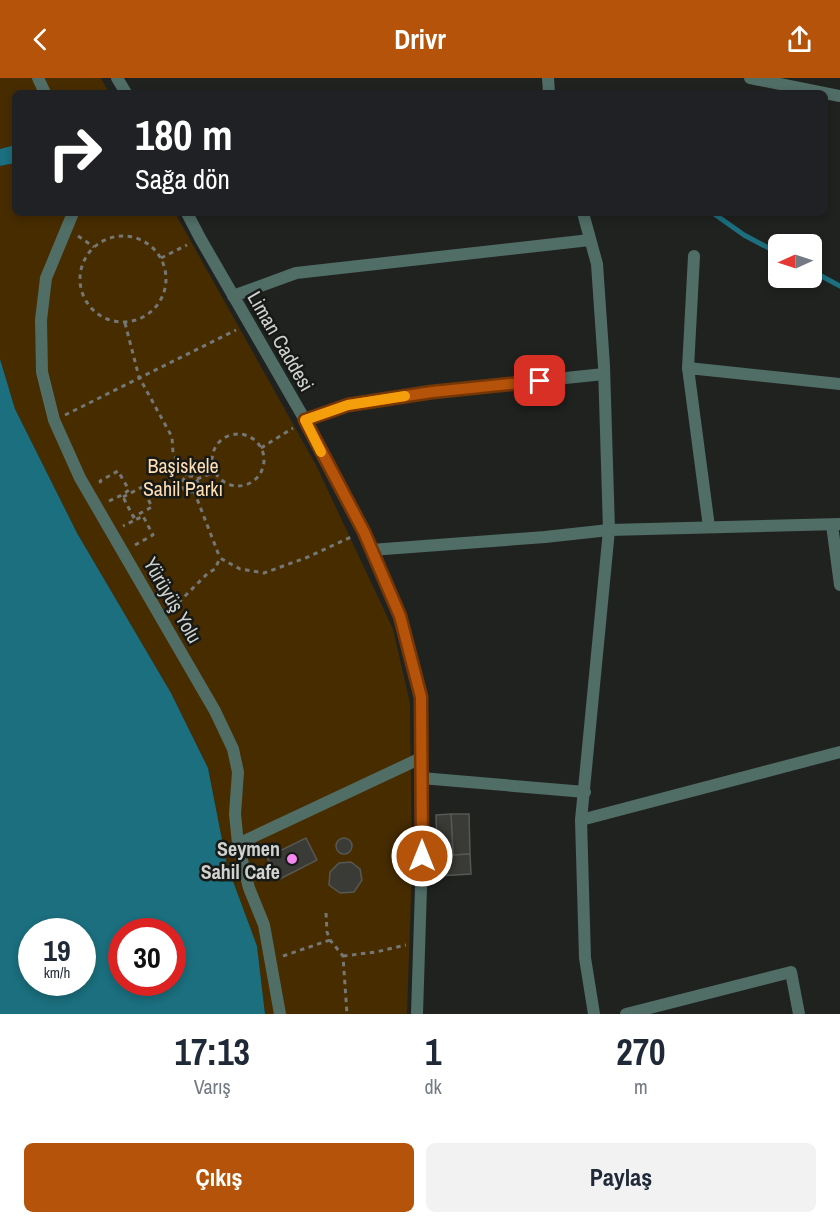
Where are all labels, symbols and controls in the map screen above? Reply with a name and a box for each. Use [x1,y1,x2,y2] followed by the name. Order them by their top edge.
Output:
[394,21,446,57] text: Drivr
[24,23,57,56] icon: back
[783,23,816,56] icon: share
[135,107,233,163] text: 180 m
[36,114,114,192] icon: right
[135,161,230,197] text: Sağa dön
[768,234,822,288] north arrow
[768,234,822,288] map controls
[242,286,320,396] street label: Liman Caddesi
[514,355,565,406] pin
[523,364,556,397] icon: arrive
[143,452,223,502] park label: Başiskele Sahil Parkı
[138,552,208,648] street label: Yürüyüş Yolu
[390,824,454,888] position arrow
[201,835,280,885] place label: Seymen Sahil Cafe
[285,852,299,866] marker: Seymen Sahil Cafe
[108,918,186,996] speed limit sign: 30
[43,930,71,970] text: 19
[44,962,70,983] text: km/h
[174,1028,250,1076] text: 17:13
[425,1028,441,1076] text: 1
[616,1028,665,1076] text: 270
[194,1073,231,1100] text: Varış
[424,1073,442,1100] text: dk
[634,1073,648,1100] text: m
[24,1143,414,1212] button: Çıkış
[426,1143,816,1212] button: Paylaş

